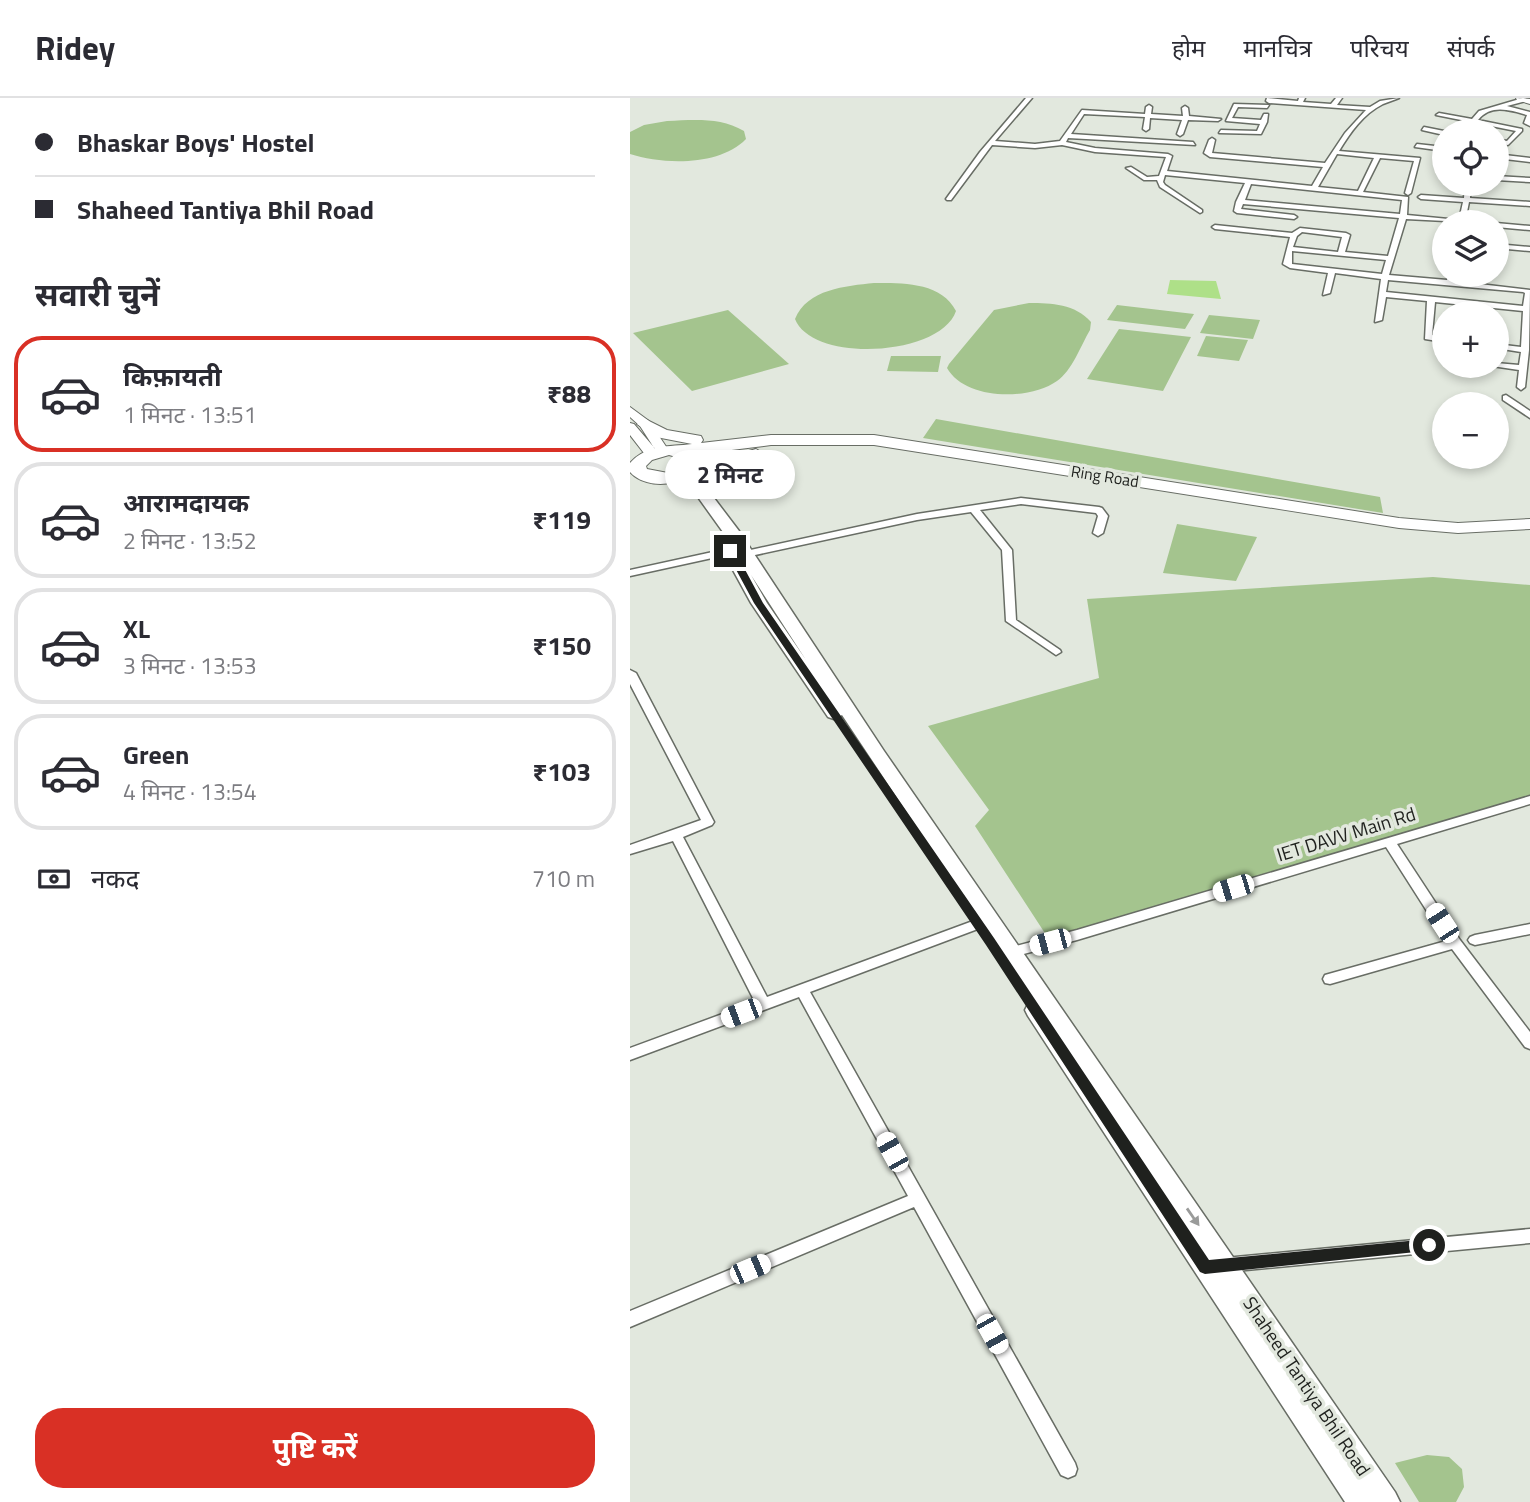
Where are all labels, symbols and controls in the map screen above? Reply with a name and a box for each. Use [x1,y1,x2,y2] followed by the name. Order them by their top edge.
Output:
[35,23,115,73] text: Ridey
[1172,30,1205,66] text: होम
[1243,30,1312,66] text: मानचित्र
[1350,30,1409,66] text: परिचय
[1447,30,1495,66] text: संपर्क
[1432,119,1509,469] map controls
[1432,119,1509,196] button: locate
[77,123,315,162] text: Bhaskar Boys' Hostel
[77,190,374,229] text: Shaheed Tantiya Bhil Road
[1432,210,1509,287] button: layers
[35,270,160,318] text: सवारी चुनें
[1432,301,1509,378] button: +
[123,357,222,396] text: किफ़ायती
[39,363,102,426] icon: car
[547,374,591,413] text: ₹88
[1432,392,1509,469] button: −
[123,397,257,432] text: 1 मिनट · 13:51
[665,449,795,498] callout: 2 मिनट
[697,457,763,492] text: 2 मिनट
[1069,459,1141,493] street label: Ring Road
[123,483,249,522] text: आरामदायक
[39,489,102,552] icon: car
[532,500,591,539] text: ₹119
[123,523,257,558] text: 2 मिनट · 13:52
[714,535,746,567] route end
[123,609,150,648] text: XL
[39,615,102,678] icon: car
[532,626,591,665] text: ₹150
[123,648,257,683] text: 3 मिनट · 13:53
[123,735,189,774] text: Green
[39,741,102,804] icon: car
[532,752,591,791] text: ₹103
[123,774,257,809] text: 4 मिनट · 13:54
[1273,799,1419,868] street label: IET DAVV Main Rd
[91,859,139,898] text: नकद
[35,860,73,898] icon: cash
[532,861,595,896] text: 710 m
[1210,872,1257,904] car
[1422,900,1463,946] car
[1027,926,1074,958] car
[718,996,765,1030] car
[873,1129,912,1175] car
[1186,1208,1199,1227] one-way arrow
[1413,1229,1445,1261] route start
[727,1251,774,1287] car
[1236,1290,1378,1481] street label: Shaheed Tantiya Bhil Road
[973,1311,1012,1357] car
[35,1408,595,1488] button: पुष्टि करें

